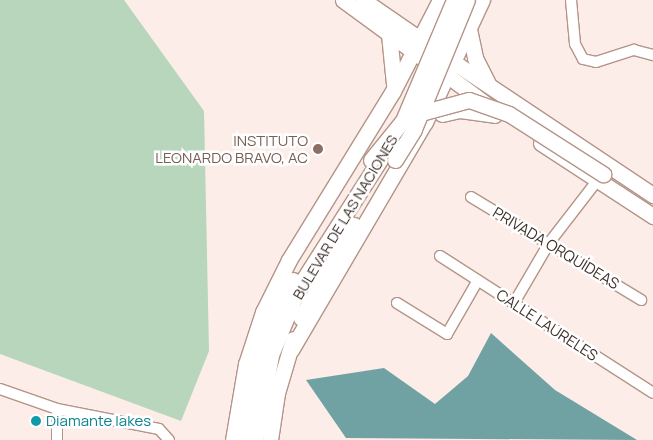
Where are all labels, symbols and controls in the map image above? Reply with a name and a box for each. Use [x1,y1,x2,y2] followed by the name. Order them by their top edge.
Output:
[155,131,308,166] place label: INSTITUTO LEONARDO BRAVO, AC
[289,131,401,303] street label: BULEVAR DE LAS NACIONES
[312,143,324,155] marker: INSTITUTO LEONARDO BRAVO, AC
[490,203,622,293] street label: PRIVADA ORQUÍDEAS
[493,286,601,364] street label: CALLE LAURELES
[46,412,151,430] place label: Diamante lakes
[30,415,42,427] marker: Diamante lakes

